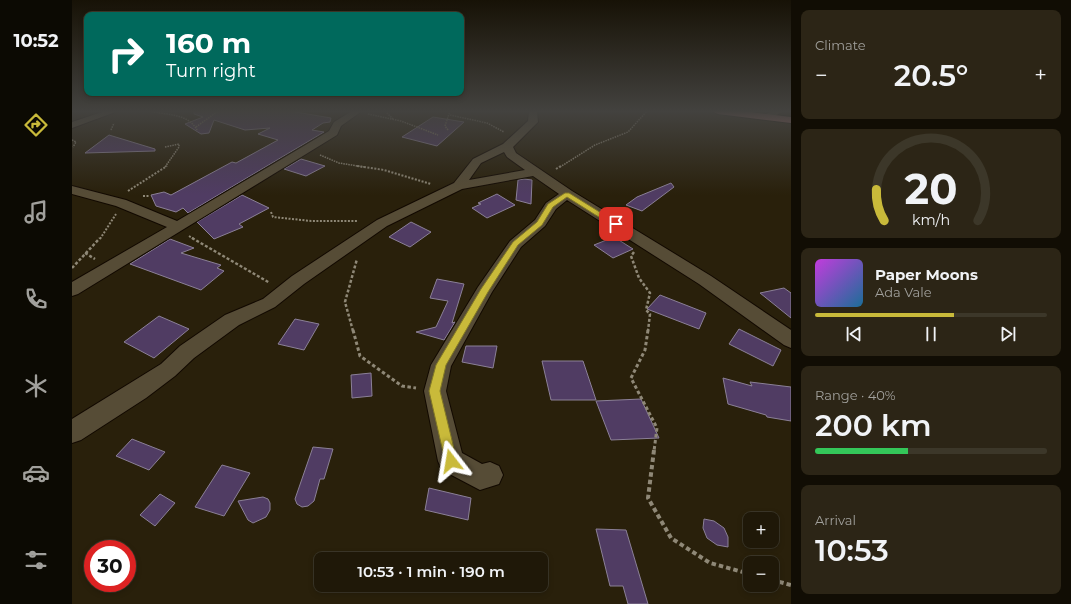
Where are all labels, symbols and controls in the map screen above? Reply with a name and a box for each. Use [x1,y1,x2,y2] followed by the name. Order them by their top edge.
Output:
[166,26,251,60] text: 160 m
[100,28,152,80] icon: right
[13,30,59,52] text: 10:52
[815,37,866,53] text: Climate
[894,57,968,94] text: 20.5°
[166,60,256,82] text: Turn right
[815,62,828,89] text: −
[1034,62,1047,89] text: +
[22,111,50,139] icon: directions
[905,164,957,214] text: 20
[22,198,50,226] icon: music
[599,207,633,241] pin
[912,211,950,229] text: km/h
[605,213,627,235] icon: arrive
[875,265,978,284] text: Paper Moons
[875,284,932,300] text: Ada Vale
[22,285,50,313] icon: phone
[843,323,865,345] icon: previous
[920,323,942,345] icon: pause
[997,323,1019,345] icon: next
[22,372,50,400] icon: climate
[815,387,896,403] text: Range · 40%
[815,407,932,444] text: 200 km
[430,440,472,482] position arrow
[22,459,50,487] icon: car
[743,512,779,592] map controls
[743,512,779,548] button: +
[815,512,856,528] text: Arrival
[815,532,889,569] text: 10:53
[84,540,136,592] speed limit sign: 30
[22,546,50,574] icon: filters
[743,556,779,592] button: −
[357,562,505,581] text: 10:53 · 1 min · 190 m

